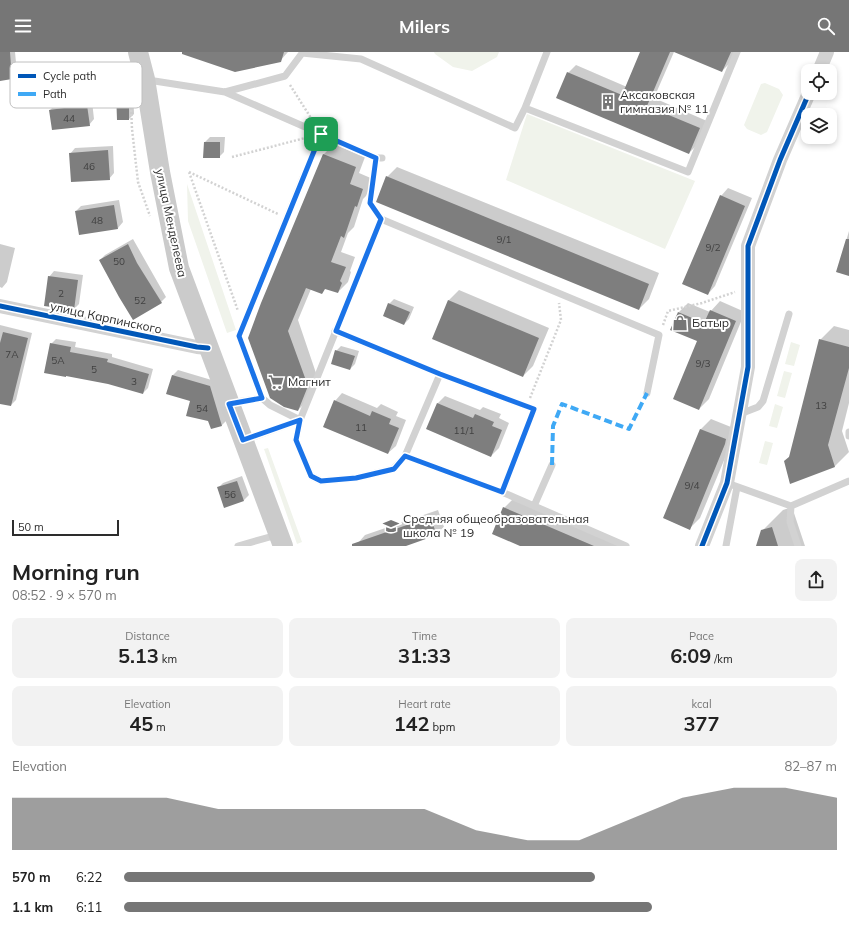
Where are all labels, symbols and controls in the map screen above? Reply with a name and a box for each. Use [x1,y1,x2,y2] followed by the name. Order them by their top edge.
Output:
[12,15,34,37] icon: menu
[399,15,450,38] text: Milers
[815,15,837,37] icon: search
[10,62,142,108] legend
[801,64,837,144] map controls
[801,64,837,100] button: locate
[43,69,96,83] text: Cycle path
[43,87,67,101] text: Path
[620,87,709,116] place label: Аксаковская гимназия № 11
[599,93,617,111] building icon: Аксаковская гимназия № 11
[801,108,837,144] button: layers
[63,112,75,125] house number: 44
[304,117,338,151] pin
[310,123,332,145] icon: arrive
[83,160,95,173] house number: 46
[153,167,190,279] street label: улица Менделеева
[91,214,103,227] house number: 48
[497,233,511,246] house number: 9/1
[706,241,720,254] house number: 9/2
[113,255,125,268] house number: 50
[58,287,64,300] house number: 2
[134,294,146,307] house number: 52
[49,298,163,337] street label: улица Карпинского
[671,314,689,332] shop icon: Батыр
[692,315,729,330] place label: Батыр
[5,348,19,361] house number: 7А
[51,354,65,367] house number: 5А
[696,357,710,370] house number: 9/3
[91,363,97,376] house number: 5
[267,373,285,391] supermarket icon: Магнит
[288,374,331,389] place label: Магнит
[131,375,137,388] house number: 3
[815,399,827,412] house number: 13
[196,402,208,415] house number: 54
[355,421,367,434] house number: 11
[454,424,474,437] house number: 11/1
[685,479,699,492] house number: 9/4
[224,488,236,501] house number: 56
[403,511,589,540] place label: Средняя общеобразовательная школа № 19
[382,517,400,535] school or university icon: Средняя общеобразовательная школа № 19
[12,518,119,537] scale bar
[18,520,44,534] text: 50 m
[12,558,140,586] text: Morning run
[795,559,837,601] button: share
[12,587,117,603] text: 08:52 · 9 × 570 m
[125,629,170,643] text: Distance
[412,629,437,643] text: Time
[689,629,714,643] text: Pace
[118,643,159,668] text: 5.13
[398,643,451,668] text: 31:33
[670,643,711,668] text: 6:09
[159,652,177,666] text: km
[711,652,733,666] text: /km
[124,697,171,711] text: Elevation
[398,697,451,711] text: Heart rate
[691,697,712,711] text: kcal
[129,711,153,736] text: 45
[394,711,430,736] text: 142
[684,711,720,736] text: 377
[153,720,166,734] text: m
[430,720,455,734] text: bpm
[12,758,67,774] text: Elevation
[784,758,837,774] text: 82–87 m
[12,869,51,885] text: 570 m
[76,869,102,885] text: 6:22
[12,899,53,915] text: 1.1 km
[76,899,102,915] text: 6:11

